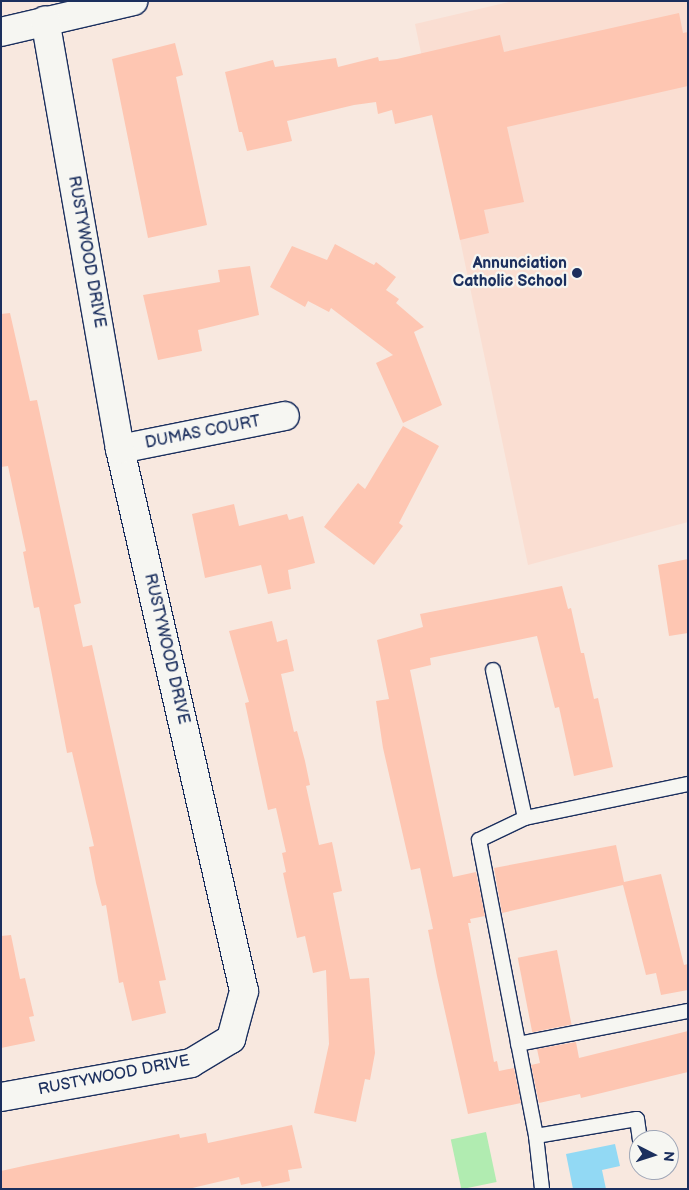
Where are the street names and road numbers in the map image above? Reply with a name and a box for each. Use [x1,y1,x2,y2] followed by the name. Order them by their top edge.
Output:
[63,175,109,329] street label: RUSTYWOOD DRIVE
[144,412,262,454] street label: DUMAS COURT
[139,572,193,726] street label: RUSTYWOOD DRIVE
[37,1052,191,1100] street label: RUSTYWOOD DRIVE

